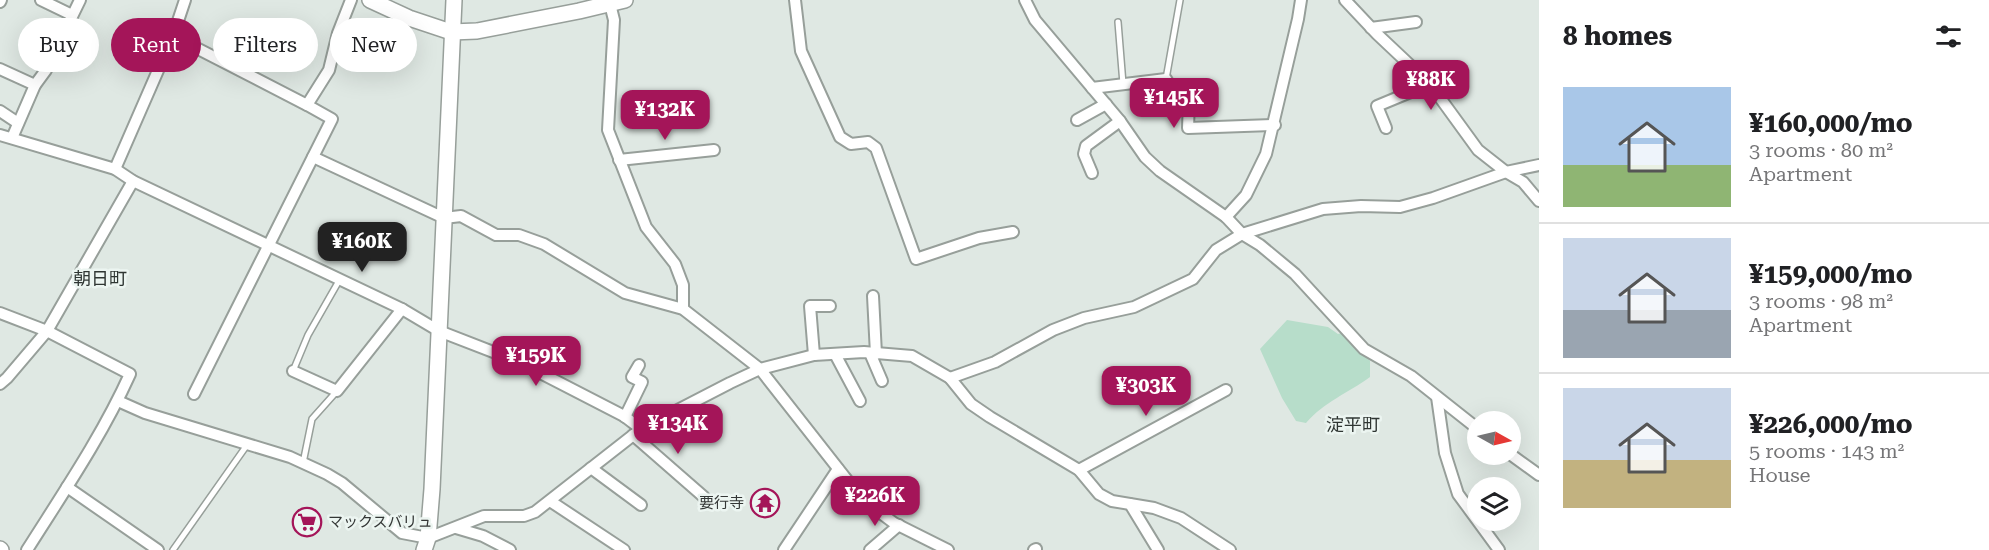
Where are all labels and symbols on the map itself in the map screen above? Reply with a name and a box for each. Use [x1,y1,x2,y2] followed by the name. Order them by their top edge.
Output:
[1395,60,1467,111] pin: ¥88K
[1132,78,1216,129] pin: ¥145K
[623,90,707,141] pin: ¥132K
[320,222,404,273] pin: ¥160K
[73,268,127,289] district label: 朝日町
[494,336,578,387] pin: ¥159K
[1104,366,1188,417] pin: ¥303K
[636,404,720,455] pin: ¥134K
[1467,411,1521,465] north arrow
[1326,414,1380,435] district label: 淀平町
[833,476,917,527] pin: ¥226K
[749,487,781,519] temple icon: 要行寺
[699,494,744,512] place label: 要行寺
[291,506,323,538] supermarket icon: マックスバリュ
[328,513,433,531] place label: マックスバリュ

